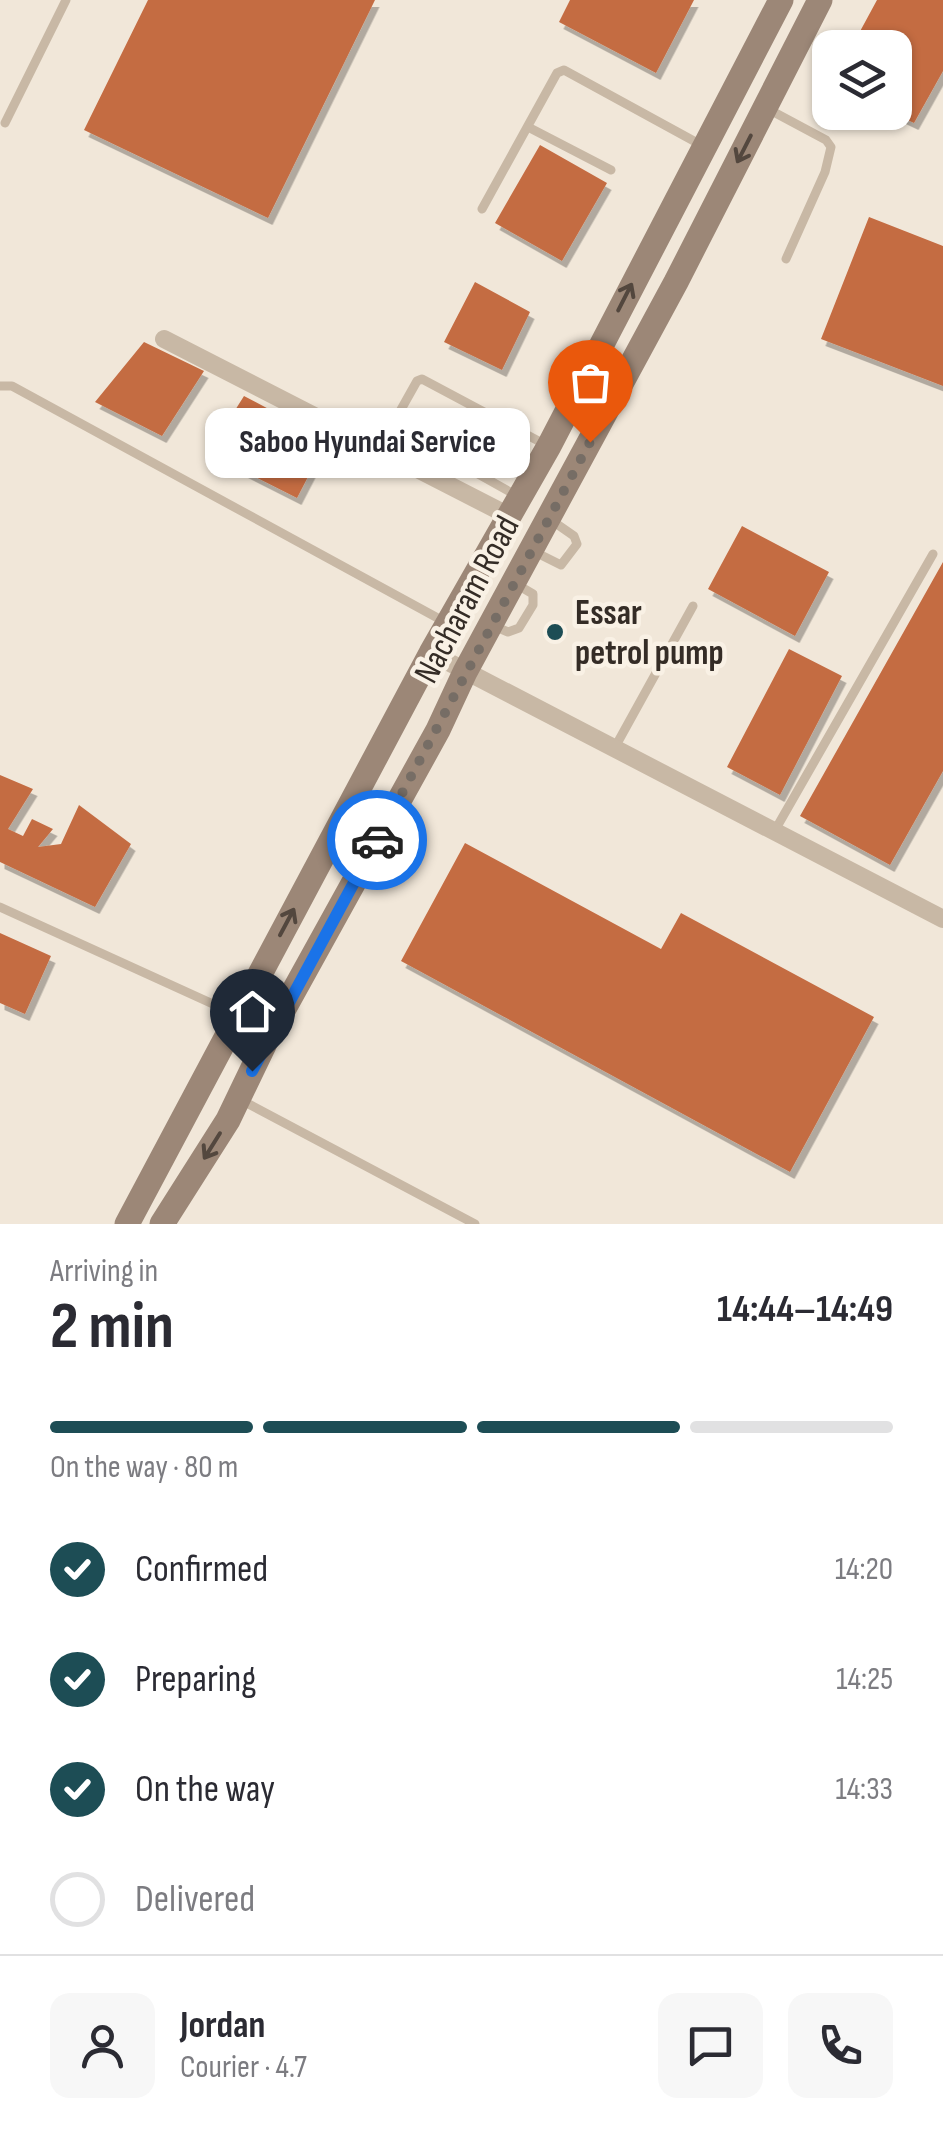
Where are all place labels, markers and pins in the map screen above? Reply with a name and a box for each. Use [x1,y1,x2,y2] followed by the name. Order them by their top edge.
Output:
[548,340,633,443] pin
[205,407,530,477] callout: Saboo Hyundai Service
[575,592,724,675] place label: Essar petrol pump
[544,621,566,643] marker: Essar petrol pump
[210,969,295,1072] pin

